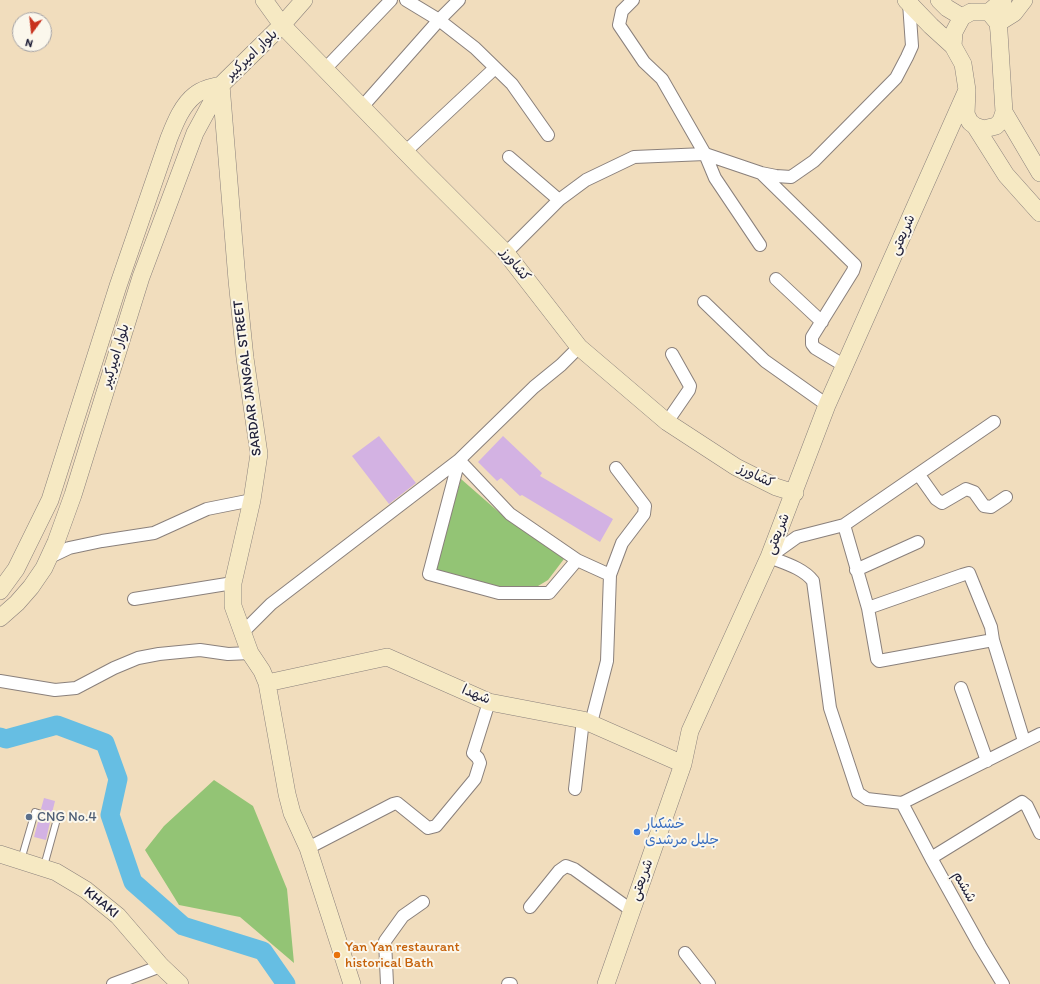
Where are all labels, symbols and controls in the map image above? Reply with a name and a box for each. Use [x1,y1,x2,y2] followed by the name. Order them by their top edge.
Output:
[12,12,52,52] north arrow
[222,26,282,84] street label: بلوار امیرکبیر
[24,36,34,50] text: N
[887,212,919,258] street label: شریعتی
[496,245,534,285] street label: کشاورز
[230,299,266,457] street label: SARDAR JANGAL STREET
[98,322,134,390] street label: بلوار امیرکبیر
[735,460,777,492] street label: کشاورز
[762,511,794,557] street label: شریعتی
[459,682,493,708] street label: شهدا
[37,809,97,825] place label: CNG No.4
[24,812,34,822] marker: CNG No.4
[645,816,719,848] place label: خشکبار جلیل مرشدی
[632,827,642,837] marker: خشکبار جلیل مرشدی
[627,857,657,903] street label: شریعتی
[949,868,979,906] street label: ششم
[80,884,122,922] street label: KHAKI
[345,939,460,972] place label: Yan Yan restaurant historical Bath
[332,950,342,960] marker: Yan Yan restaurant historical Bath

